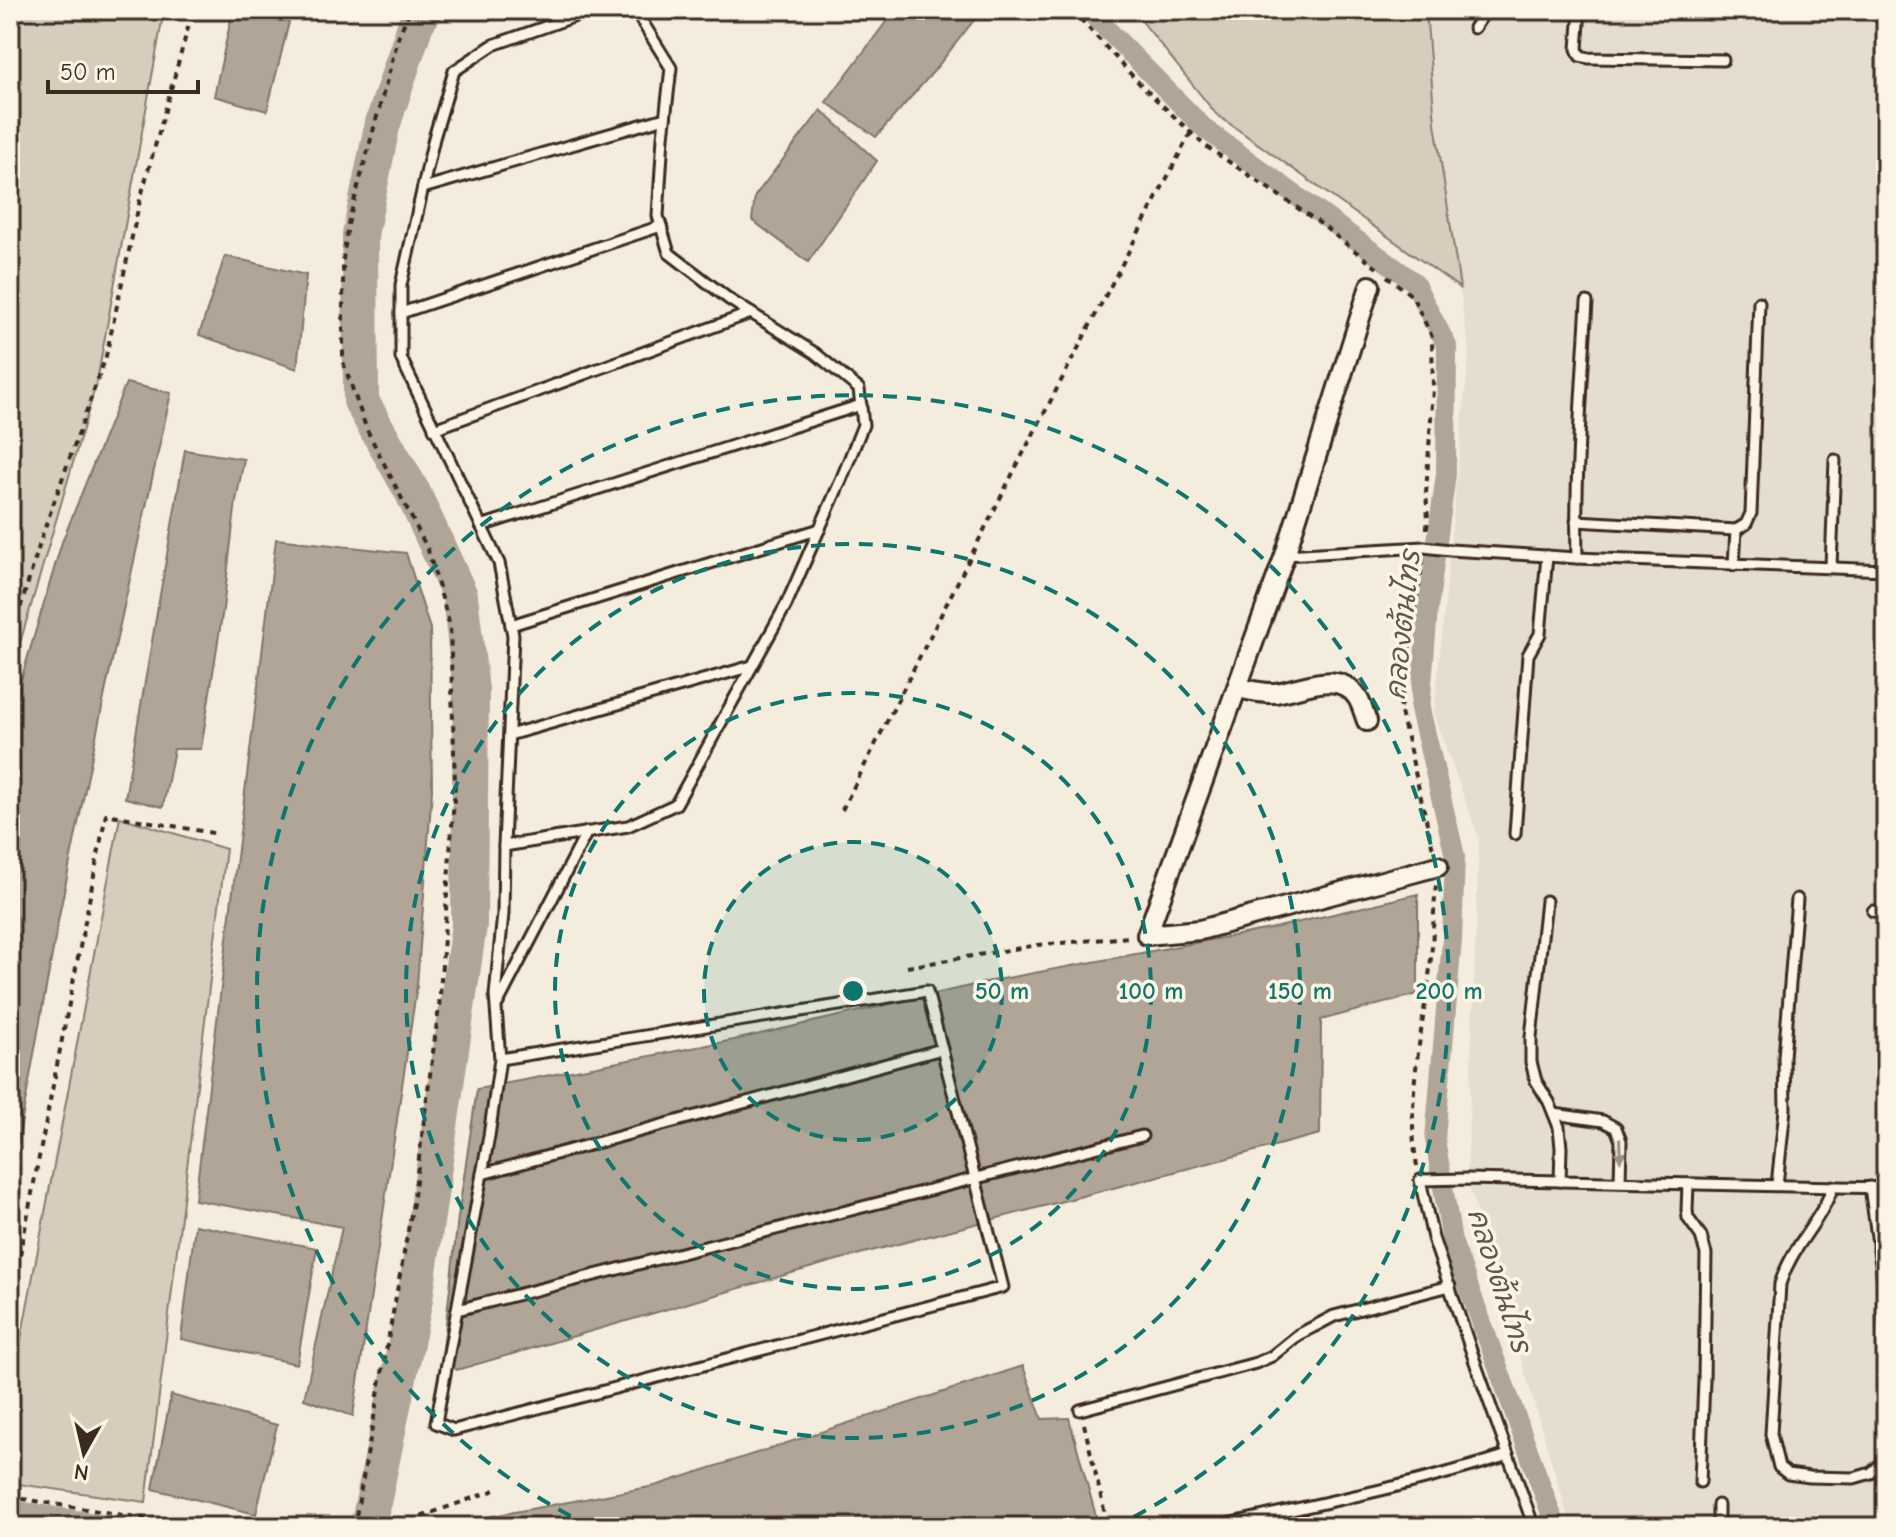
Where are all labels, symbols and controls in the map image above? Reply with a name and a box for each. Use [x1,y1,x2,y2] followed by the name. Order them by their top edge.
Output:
[48,44,198,94] scale bar
[60,58,116,86] text: 50 m
[1376,547,1427,701] water label: คลองต้นไทร
[839,977,867,1005] centre of rings
[975,977,1029,1005] text: 50 m
[1119,977,1183,1005] text: 100 m
[1268,977,1332,1005] text: 150 m
[1415,977,1483,1005] text: 200 m
[1613,1138,1626,1163] one-way arrow
[1461,1203,1541,1358] water label: คลองต้นไทร
[44,1413,124,1493] north arrow
[72,1458,90,1486] text: N

